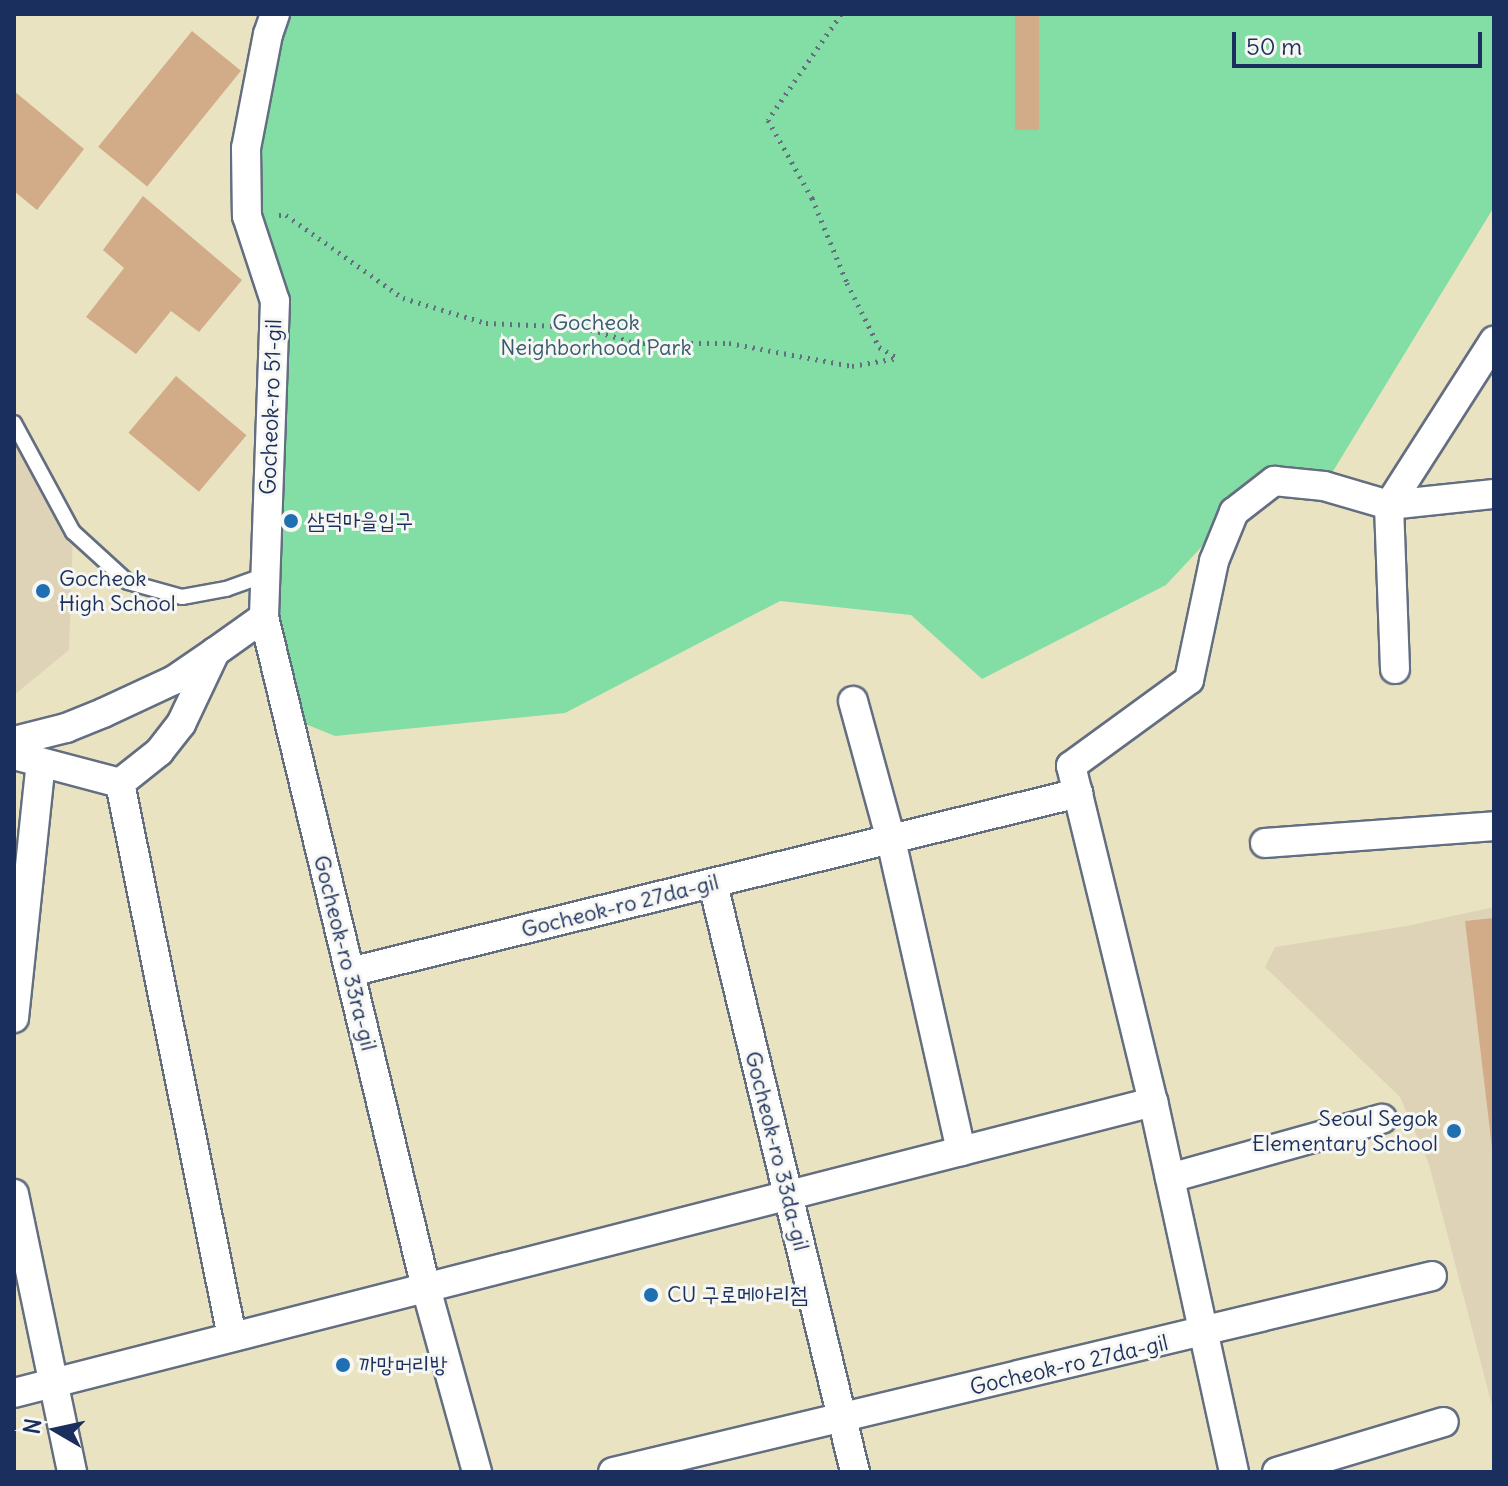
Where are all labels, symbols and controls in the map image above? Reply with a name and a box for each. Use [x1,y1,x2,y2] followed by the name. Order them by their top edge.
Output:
[1236,16,1486,66] scale bar
[1246,31,1302,61] text: 50 m
[500,309,692,360] park label: Gocheok Neighborhood Park
[255,319,287,495] street label: Gocheok-ro 51-gil
[307,508,413,534] place label: 삼덕마을입구
[282,512,300,530] marker: 삼덕마을입구
[59,565,176,616] place label: Gocheok High School
[34,582,52,600] marker: Gocheok High School
[308,853,382,1053] street label: Gocheok-ro 33ra-gil
[519,869,721,943] street label: Gocheok-ro 27da-gil
[739,1049,815,1253] street label: Gocheok-ro 33da-gil
[1252,1105,1438,1156] place label: Seoul Segok Elementary School
[1445,1122,1463,1140] marker: Seoul Segok Elementary School
[667,1282,808,1308] place label: CU 구로메아리점
[642,1286,660,1304] marker: CU 구로메아리점
[967,1329,1171,1401] street label: Gocheok-ro 27da-gil
[359,1352,448,1378] place label: 까망머리방
[334,1356,352,1374] marker: 까망머리방
[16,1390,96,1470] north arrow
[17,1417,47,1436] text: N

